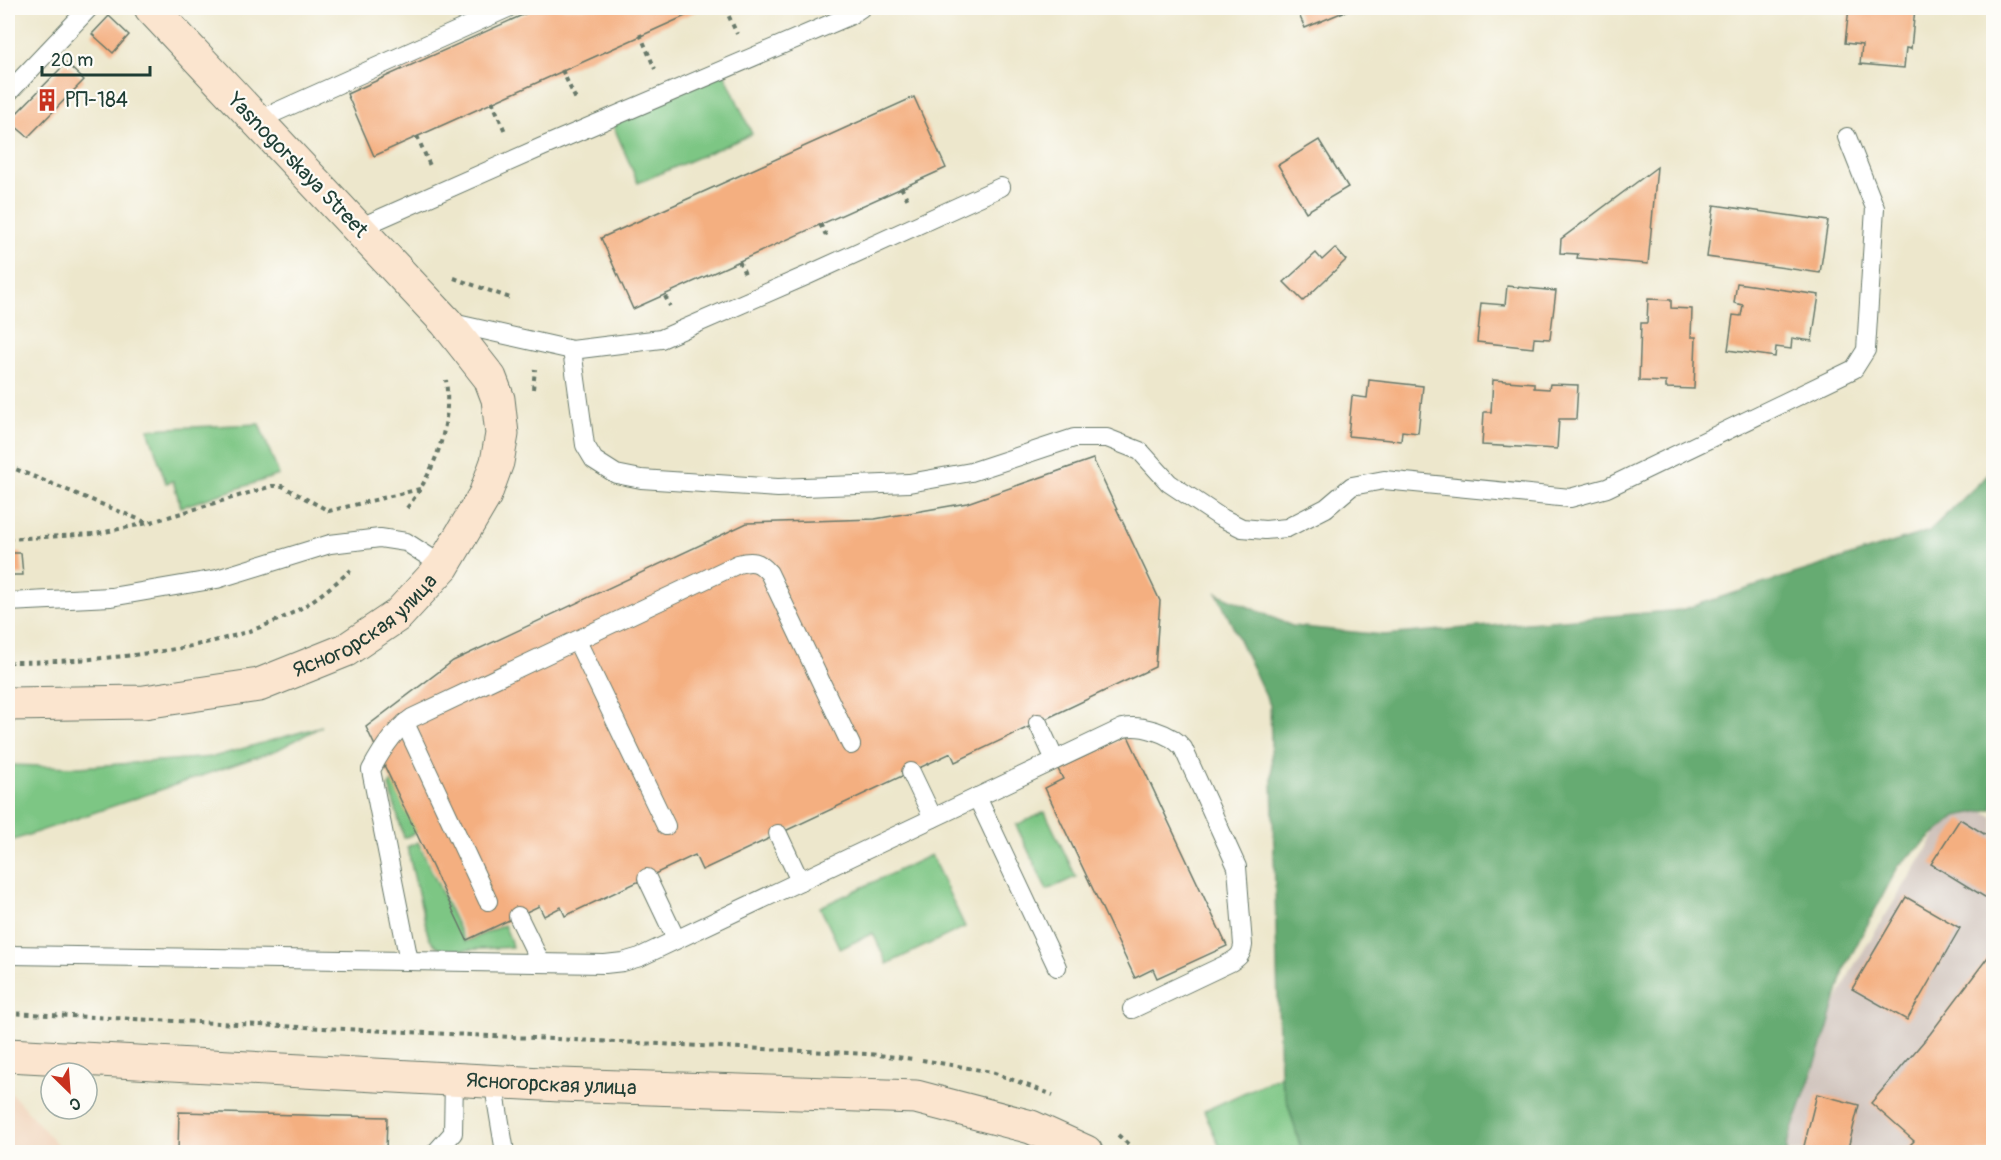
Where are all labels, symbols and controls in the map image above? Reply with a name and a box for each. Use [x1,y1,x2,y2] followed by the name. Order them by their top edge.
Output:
[42,39,150,77] scale bar
[51,49,93,72] text: 20 m
[221,86,374,244] street label: Yasnogorskaya Street
[34,87,60,113] building icon: РП-184
[65,87,128,114] place label: РП-184
[289,568,443,684] street label: Ясногорская улица
[39,1061,99,1121] north arrow
[465,1067,637,1102] street label: Ясногорская улица
[66,1093,84,1115] text: С

